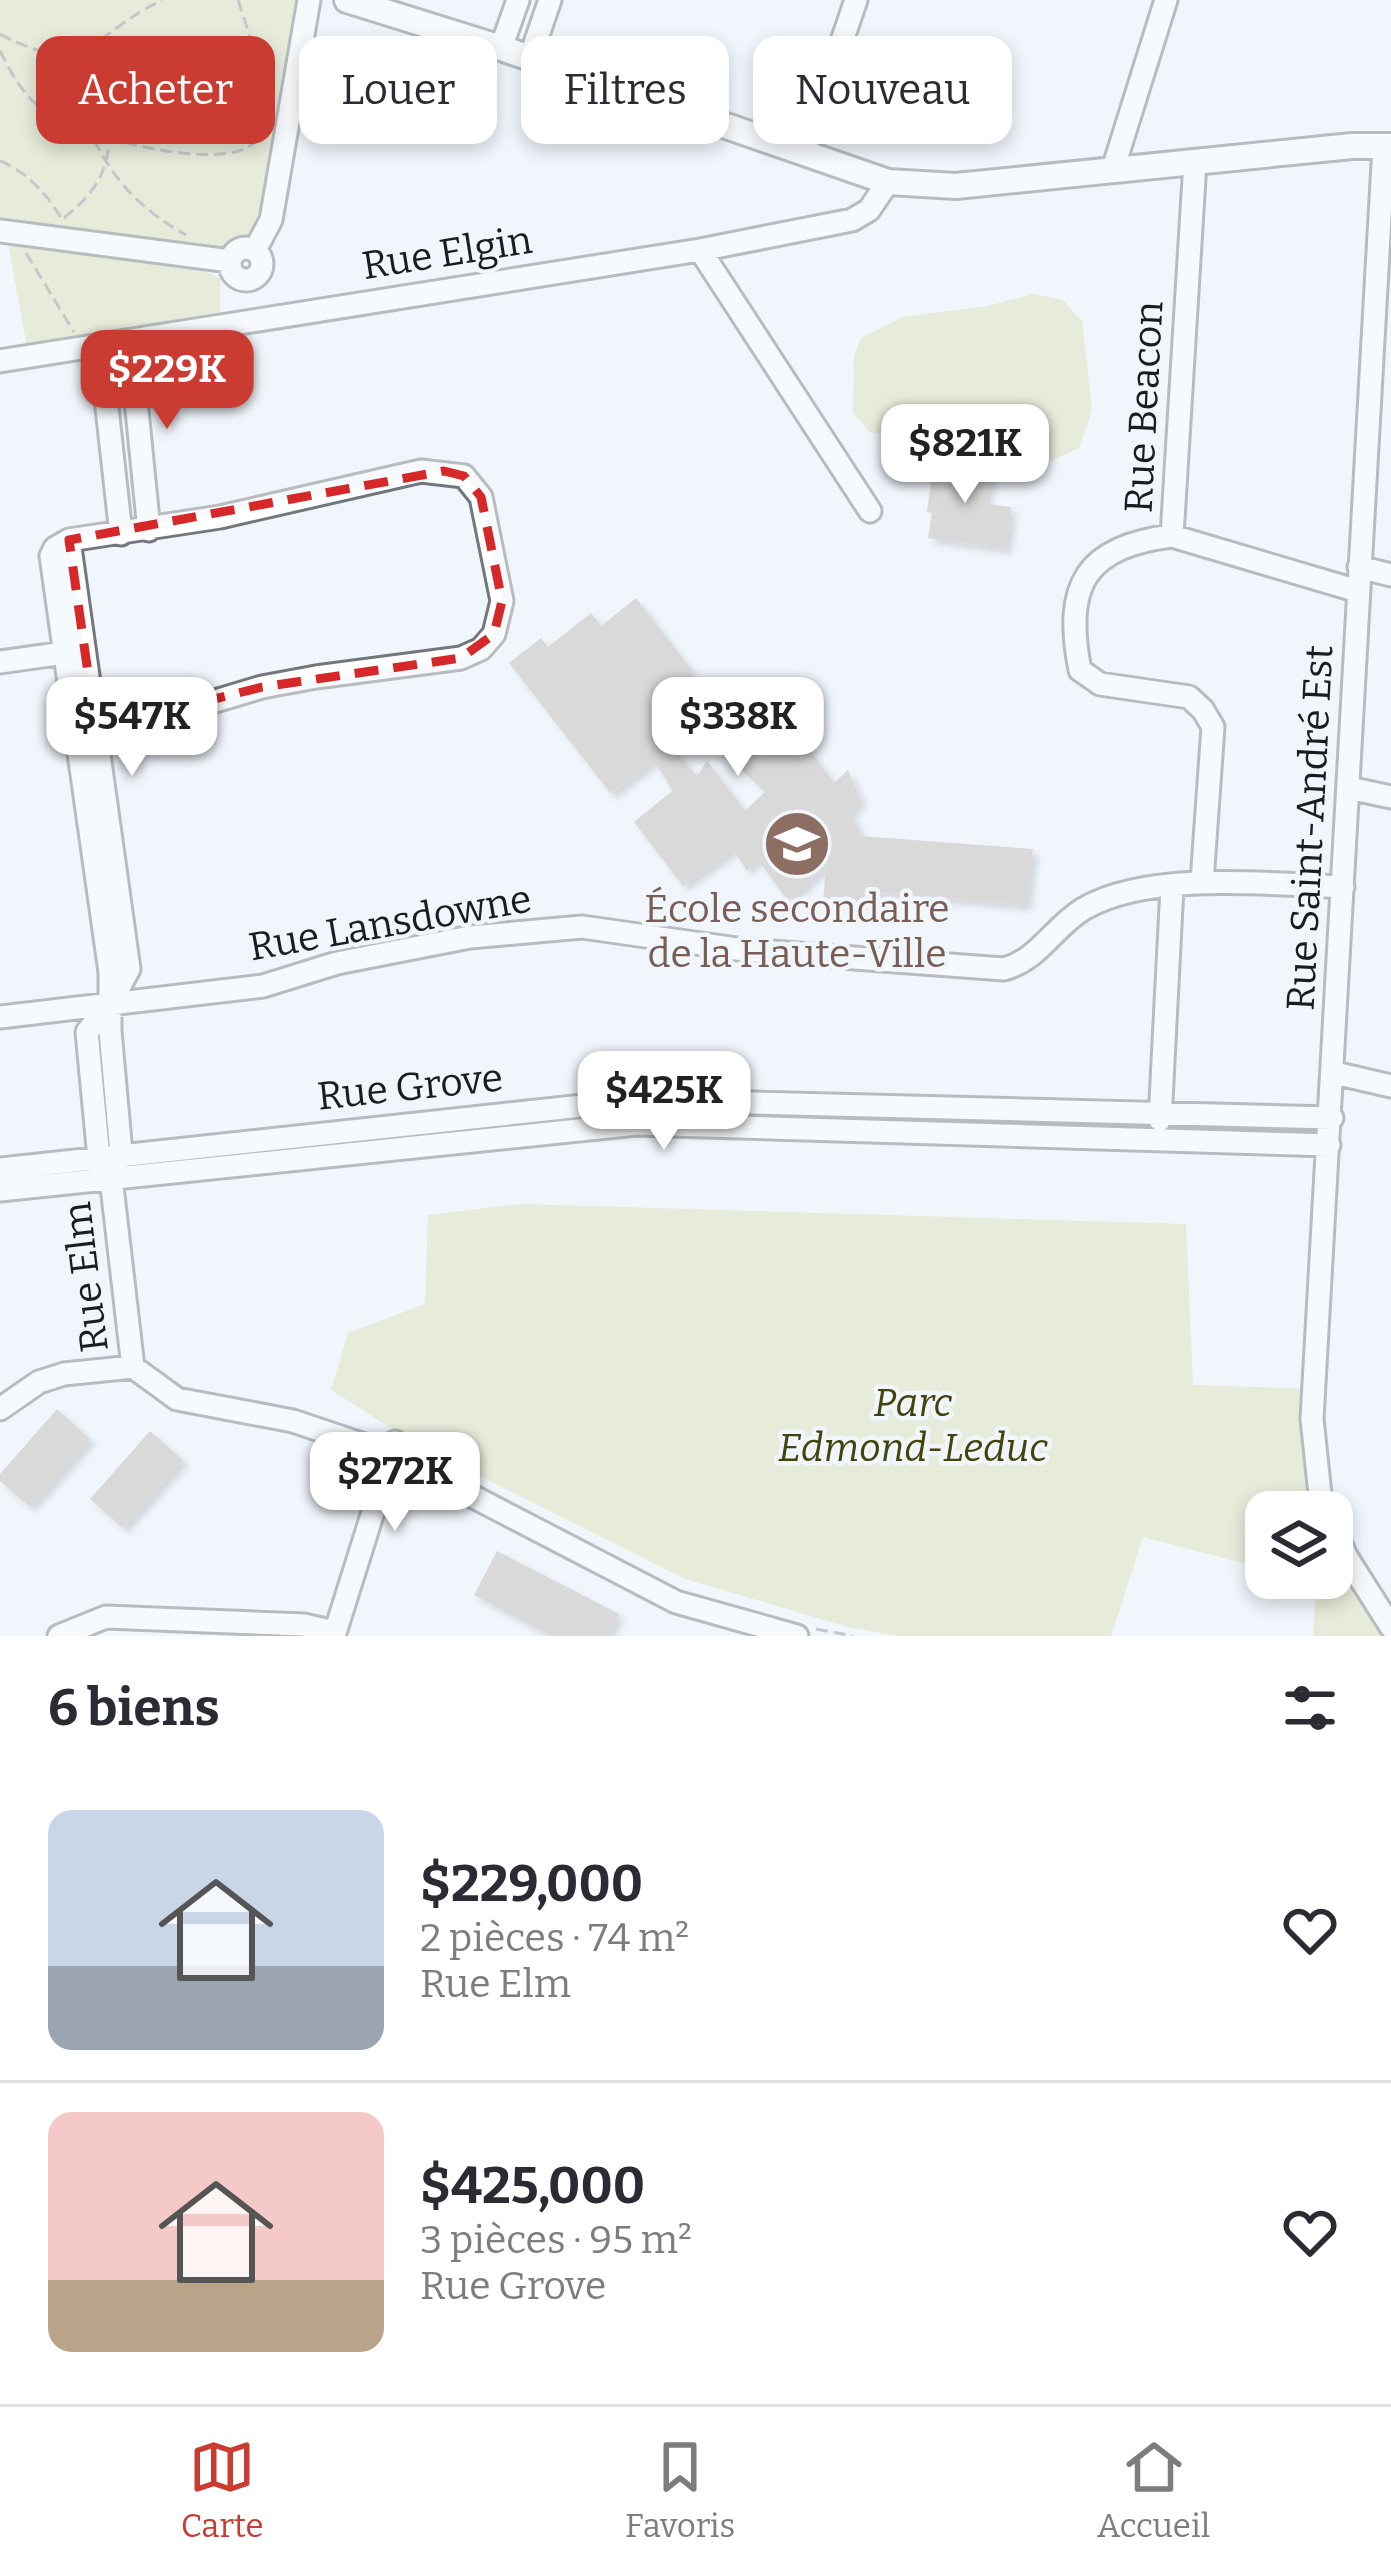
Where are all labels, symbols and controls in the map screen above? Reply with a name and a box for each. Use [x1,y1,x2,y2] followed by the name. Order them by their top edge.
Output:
[36,36,275,144] chip: Acheter
[299,36,497,144] chip: Louer
[521,36,729,144] chip: Filtres
[753,36,1012,144] chip: Nouveau
[359,217,536,289] street label: Rue Elgin
[1115,300,1173,514] street label: Rue Beacon
[83,330,251,432] pin: $229K
[108,346,226,392] text: $229K
[881,404,1049,506] pin: $821K
[908,420,1022,466] text: $821K
[1277,644,1343,1012] street label: Rue Saint-André Est
[48,677,216,779] pin: $547K
[654,677,822,779] pin: $338K
[73,693,191,739] text: $547K
[679,693,797,739] text: $338K
[762,809,832,879] school or university icon: École secondaire de la Haute-Ville
[245,876,535,970] street label: Rue Lansdowne
[644,886,950,977] place label: École secondaire de la Haute-Ville
[580,1051,748,1153] pin: $425K
[315,1054,505,1120] street label: Rue Grove
[605,1067,723,1113] text: $425K
[54,1199,118,1355] street label: Rue Elm
[778,1380,1048,1471] park label: Parc Edmond-Leduc
[311,1432,479,1534] pin: $272K
[337,1448,453,1494] text: $272K
[1245,1491,1353,1599] map controls
[1245,1491,1353,1599] button: layers
[1277,1675,1343,1741] icon: filters
[48,1677,220,1739] text: 6 biens
[420,1853,643,1915] text: $229,000
[144,1858,288,2002] icon: home
[1277,1897,1343,1963] icon: heart
[420,1915,689,1961] text: 2 pièces · 74 m²
[420,1961,571,2007] text: Rue Elm
[420,2155,645,2217] text: $425,000
[144,2160,288,2304] icon: home
[1277,2199,1343,2265] icon: heart
[420,2217,692,2263] text: 3 pièces · 95 m²
[420,2263,606,2309] text: Rue Grove
[181,2434,264,2546] tab: Carte
[625,2434,735,2546] tab: Favoris
[1097,2434,1210,2546] tab: Accueil

